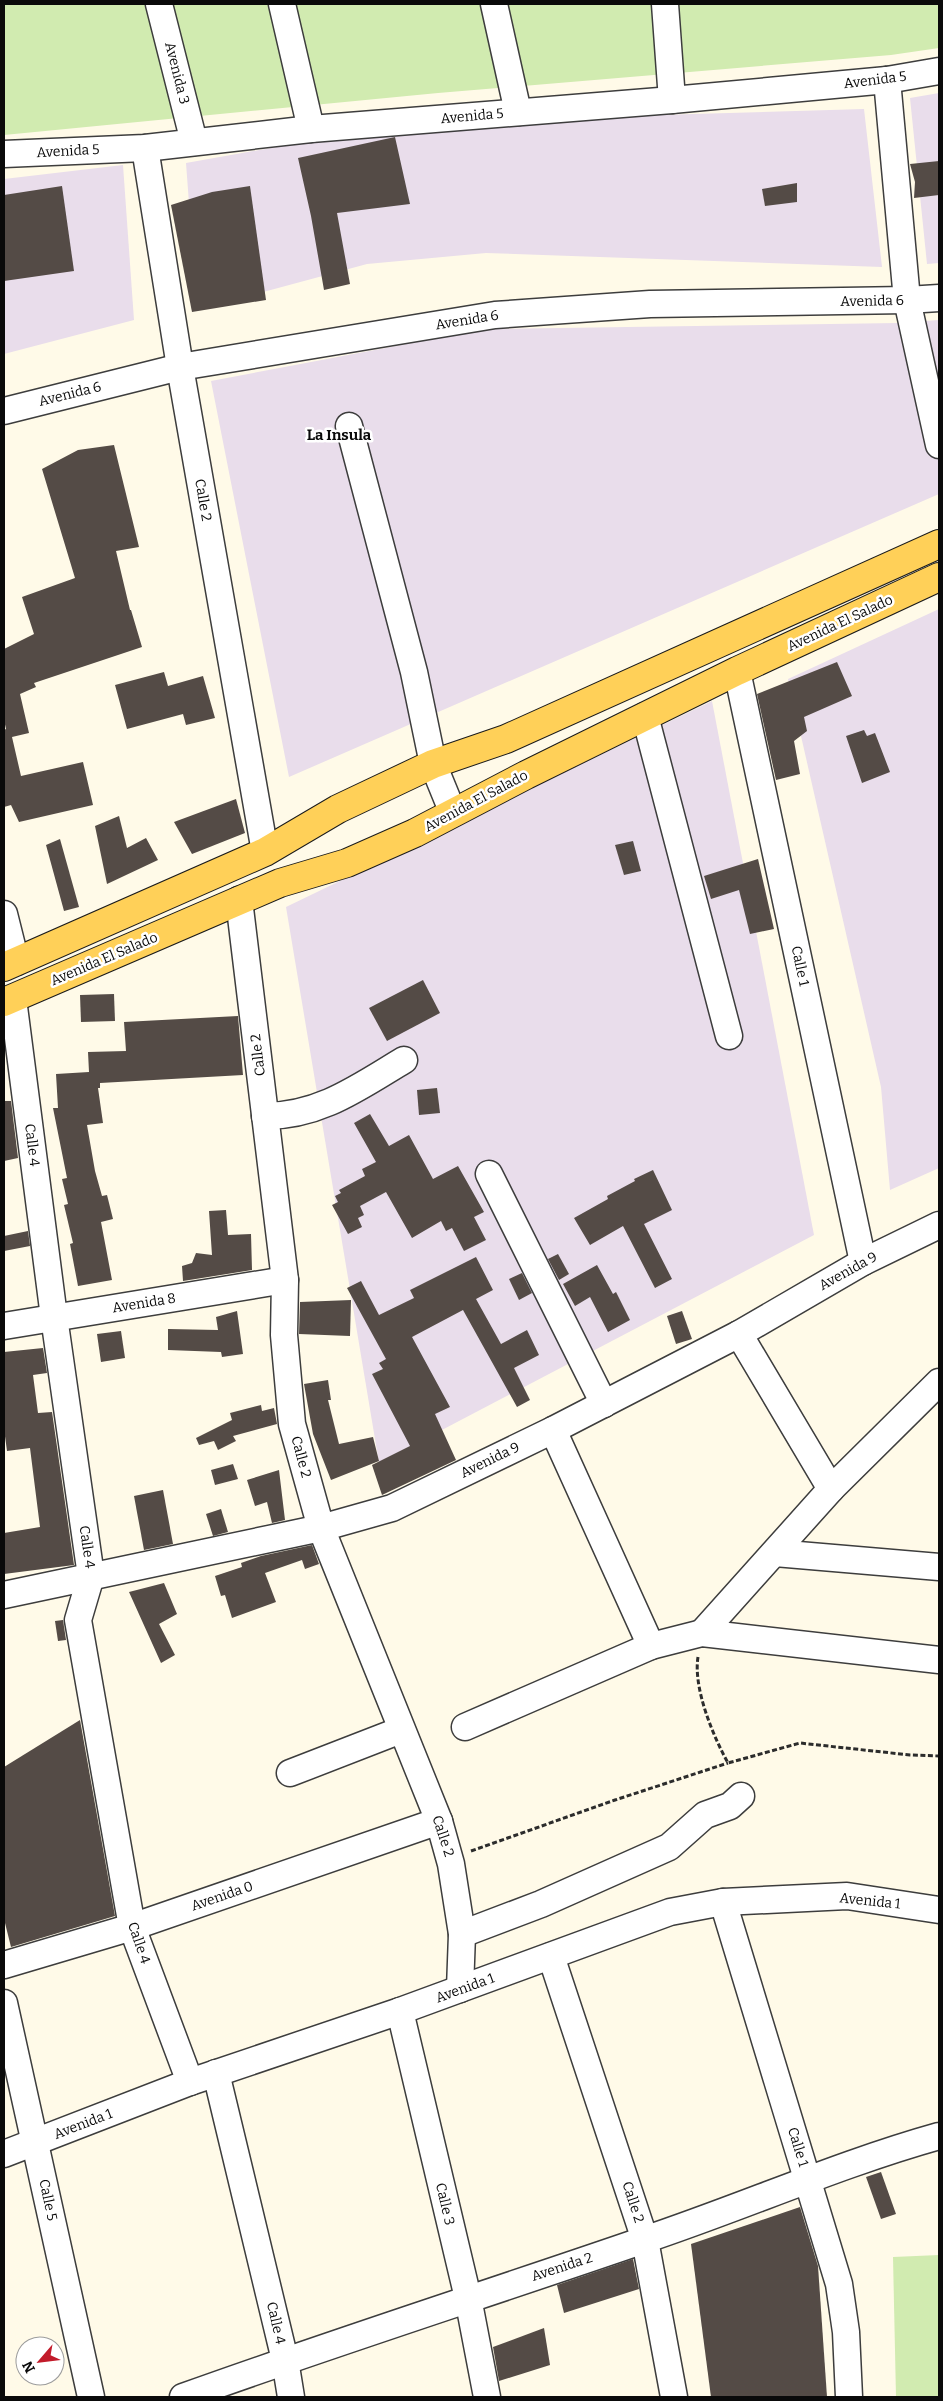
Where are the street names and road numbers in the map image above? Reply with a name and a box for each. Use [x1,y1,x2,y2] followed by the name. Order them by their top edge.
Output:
[161,40,193,106] street label: Avenida 3
[843,68,907,92] street label: Avenida 5
[440,105,504,127] street label: Avenida 5
[36,141,100,161] street label: Avenida 5
[840,292,904,310] street label: Avenida 6
[434,307,500,333] street label: Avenida 6
[37,378,103,410] street label: Avenida 6
[191,478,215,522] street label: Calle 2
[784,591,896,655] street label: Avenida El Salado
[421,767,531,835] street label: Avenida El Salado
[48,929,160,989] street label: Avenida El Salado
[787,944,813,988] street label: Calle 1
[247,1033,269,1077] street label: Calle 2
[21,1123,43,1167] street label: Calle 4
[816,1248,880,1294] street label: Avenida 9
[111,1290,177,1316] street label: Avenida 8
[287,1434,315,1480] street label: Calle 2
[458,1438,522,1482] street label: Avenida 9
[76,1524,98,1570] street label: Calle 4
[428,1813,458,1859] street label: Calle 2
[189,1877,255,1915] street label: Avenida 0
[839,1889,902,1913] street label: Avenida 1
[124,1920,154,1966] street label: Calle 4
[433,1969,497,2006] street label: Avenida 1
[51,2105,115,2143] street label: Avenida 1
[784,2125,812,2169] street label: Calle 1
[35,2177,61,2223] street label: Calle 5
[618,2179,648,2225] street label: Calle 2
[432,2181,458,2227] street label: Calle 3
[529,2249,595,2285] street label: Avenida 2
[263,2300,289,2346] street label: Calle 4

